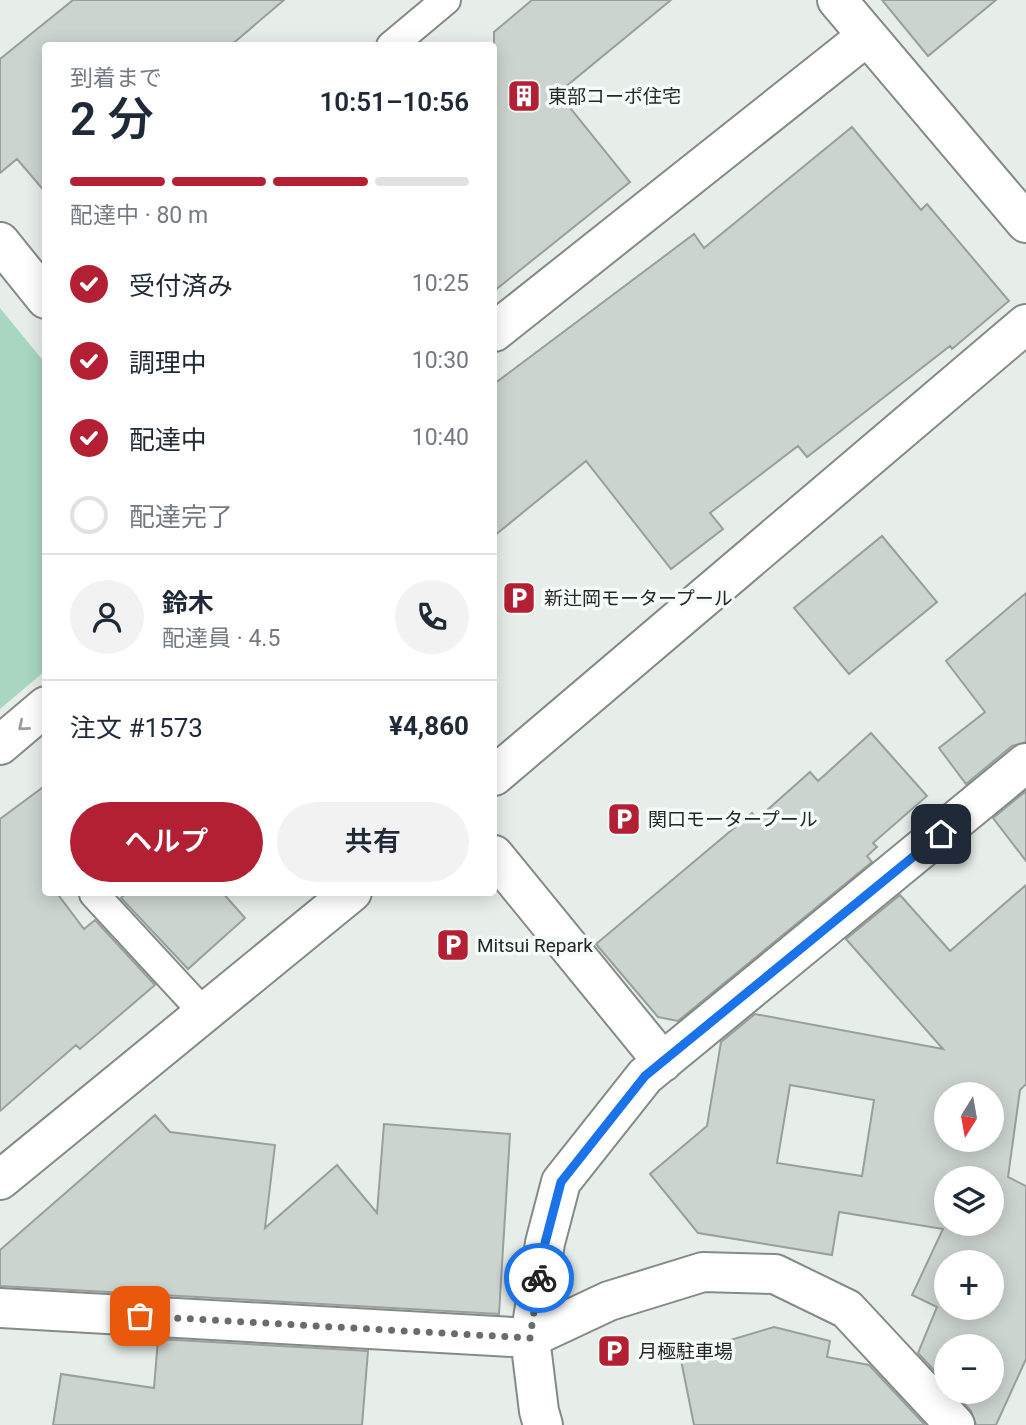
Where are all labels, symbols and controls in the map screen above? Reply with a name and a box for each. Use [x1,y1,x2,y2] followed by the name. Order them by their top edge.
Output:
[70,65,162,92] text: 到着まで
[505,77,543,115] building icon: 東部コーポ住宅
[548,85,681,108] place label: 東部コーポ住宅
[319,87,469,117] text: 10:51–10:56
[70,92,154,146] text: 2 分
[70,202,208,229] text: 配達中 · 80 m
[70,265,108,303] icon: check
[412,270,469,297] text: 10:25
[129,271,233,301] text: 受付済み
[70,342,108,380] icon: check
[412,347,469,374] text: 10:30
[129,348,207,378] text: 調理中
[70,419,108,457] icon: check
[412,424,469,451] text: 10:40
[129,425,207,455] text: 配達中
[129,502,233,532] text: 配達完了
[500,579,538,617] parking icon: 新辻岡モータープール
[70,580,144,654] button: person
[395,580,469,654] button: phone
[544,587,733,610] place label: 新辻岡モータープール
[162,588,214,618] text: 鈴木
[162,625,280,652] text: 配達員 · 4.5
[389,711,469,741] text: ¥4,860
[70,713,203,743] text: 注文 #1573
[18,718,31,730] one-way arrow
[605,800,643,838] parking icon: 関口モータープール
[70,802,263,882] button: ヘルプ
[277,802,469,882] button: 共有
[911,804,971,864] pin
[648,808,818,831] place label: 関口モータープール
[922,815,960,853] icon: home
[434,926,472,964] parking icon: Mitsui Repark
[477,934,593,957] place label: Mitsui Repark
[934,1082,1004,1152] north arrow
[934,1082,1004,1404] map controls
[934,1166,1004,1236] button: layers
[504,1243,574,1313] courier
[934,1250,1004,1320] button: +
[520,1259,558,1297] icon: bike
[110,1286,170,1346] pin
[121,1297,159,1335] icon: bag
[595,1332,633,1370] parking icon: 月極駐車場
[934,1334,1004,1404] button: −
[638,1340,733,1363] place label: 月極駐車場

